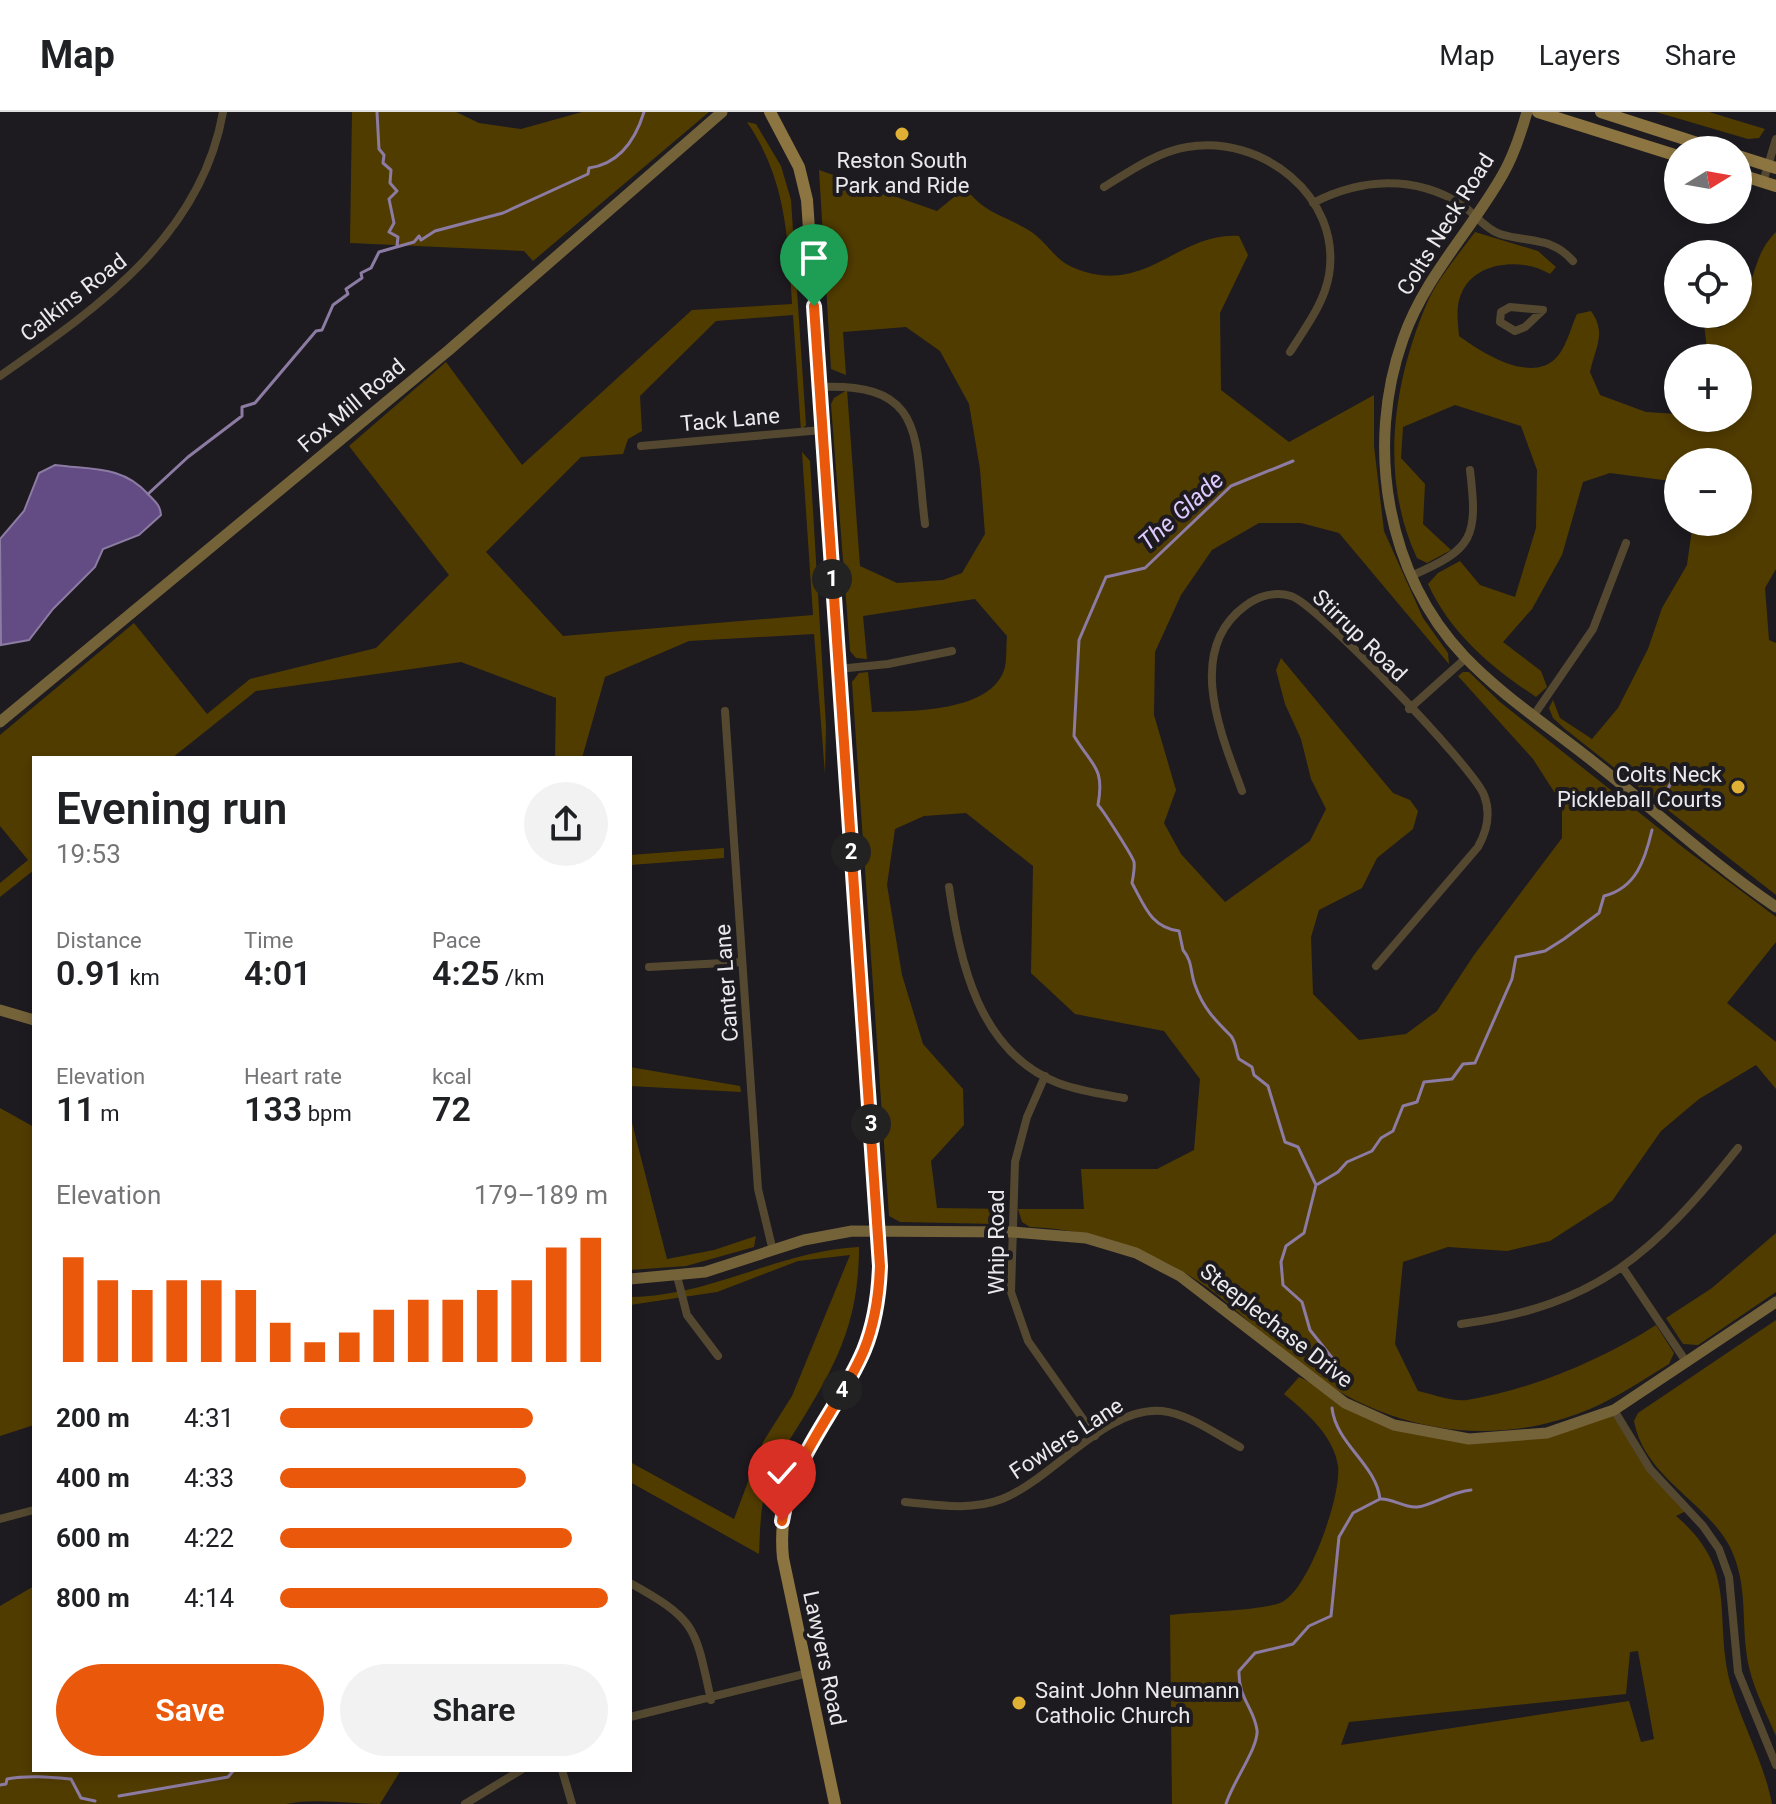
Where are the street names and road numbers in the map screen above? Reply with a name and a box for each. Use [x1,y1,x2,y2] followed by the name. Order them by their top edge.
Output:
[1392,149,1499,300] street label: Colts Neck Road
[15,248,131,347] street label: Calkins Road
[293,353,410,457] street label: Fox Mill Road
[679,403,781,436] street label: Tack Lane
[1307,584,1412,686] street label: Stirrup Road
[710,923,743,1043] street label: Canter Lane
[984,1189,1009,1295] street label: Whip Road
[1196,1258,1358,1393] street label: Steeplechase Drive
[1005,1393,1128,1484] street label: Fowlers Lane
[798,1588,851,1728] street label: Lawyers Road

